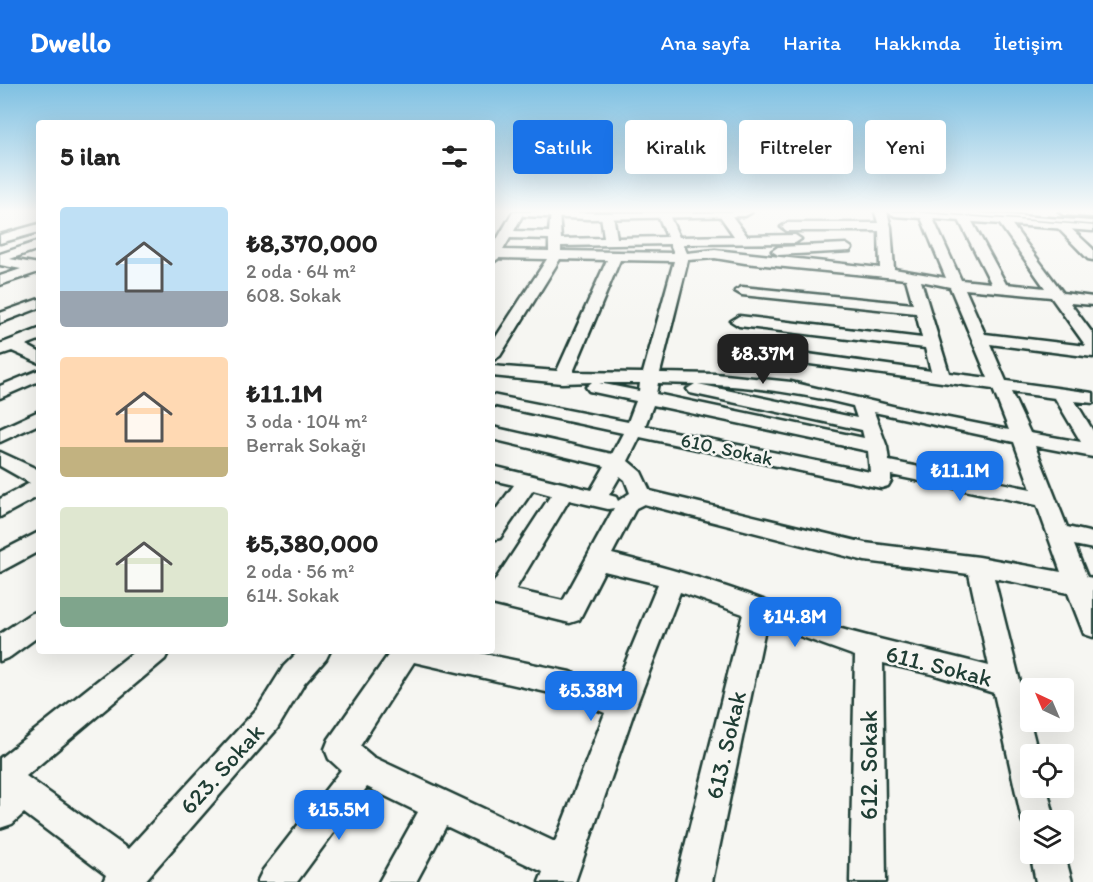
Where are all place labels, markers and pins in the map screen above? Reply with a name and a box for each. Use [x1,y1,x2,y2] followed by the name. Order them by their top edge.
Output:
[714,334,812,385] pin: ₺8.37M
[911,451,1009,502] pin: ₺11.1M
[746,597,844,648] pin: ₺14.8M
[542,671,640,722] pin: ₺5.38M
[290,790,388,841] pin: ₺15.5M

